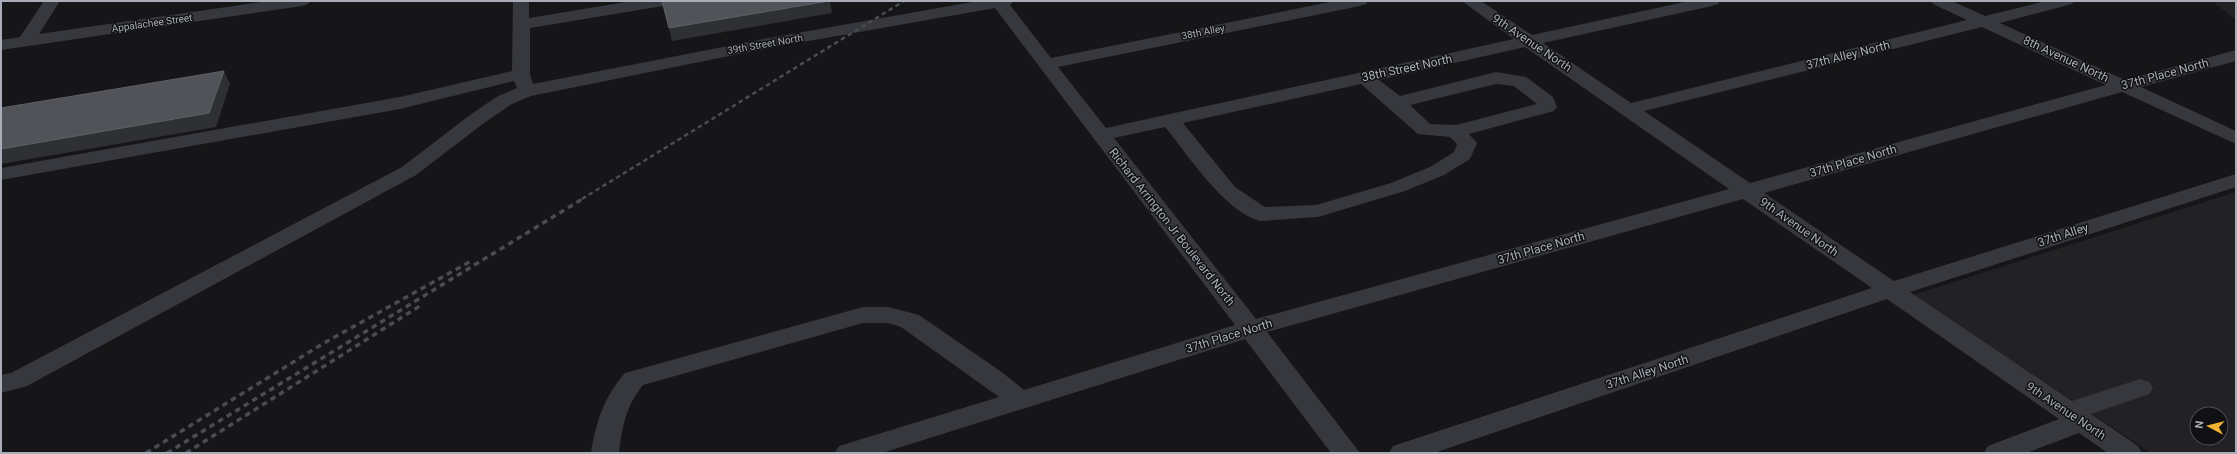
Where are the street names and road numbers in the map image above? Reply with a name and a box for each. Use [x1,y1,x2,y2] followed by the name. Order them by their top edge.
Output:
[1490,11,1574,75] street label: 9th Avenue North
[111,12,193,34] street label: Appalachee Street
[1180,22,1226,42] street label: 38th Alley
[726,32,804,56] street label: 39th Street North
[2021,33,2111,85] street label: 8th Avenue North
[1805,38,1891,72] street label: 37th Alley North
[1361,52,1453,84] street label: 38th Street North
[2120,56,2210,92] street label: 37th Place North
[1808,142,1898,180] street label: 37th Place North
[1106,145,1238,309] street label: Richard Arrington Jr Boulevard North
[1757,195,1841,259] street label: 9th Avenue North
[2036,220,2090,250] street label: 37th Alley
[1496,229,1586,267] street label: 37th Place North
[1184,316,1274,356] street label: 37th Place North
[1604,352,1690,392] street label: 37th Alley North
[2024,379,2108,443] street label: 9th Avenue North

